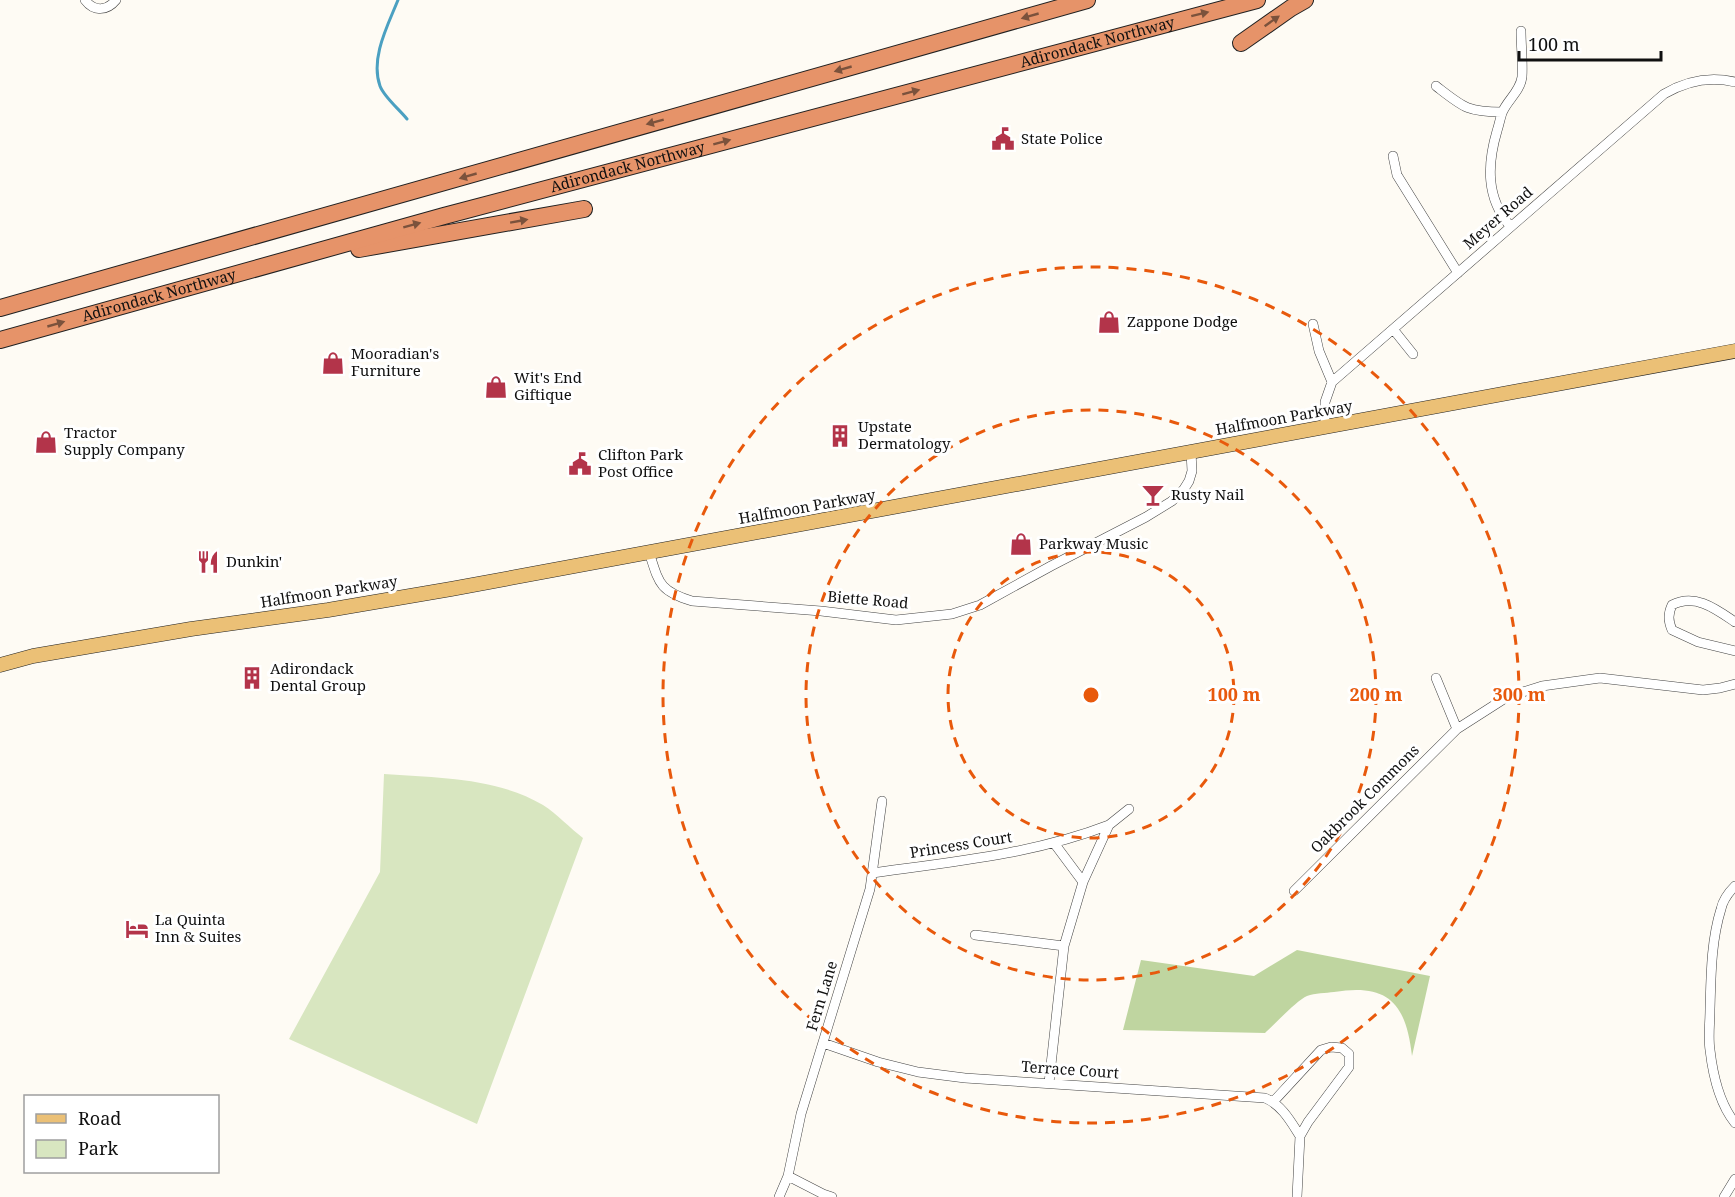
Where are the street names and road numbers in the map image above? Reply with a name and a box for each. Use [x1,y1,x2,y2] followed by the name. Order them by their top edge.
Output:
[1018,11,1177,72] street label: Adirondack Northway
[548,136,707,196] street label: Adirondack Northway
[1458,182,1536,253] street label: Meyer Road
[79,263,238,326] street label: Adirondack Northway
[1214,395,1354,439] street label: Halfmoon Parkway
[737,484,877,528] street label: Halfmoon Parkway
[259,570,399,612] street label: Halfmoon Parkway
[827,585,909,613] street label: Biette Road
[1306,739,1423,857] street label: Oakbrook Commons
[908,826,1013,862] street label: Princess Court
[801,958,841,1033] street label: Fern Lane
[1021,1056,1120,1082] street label: Terrace Court

